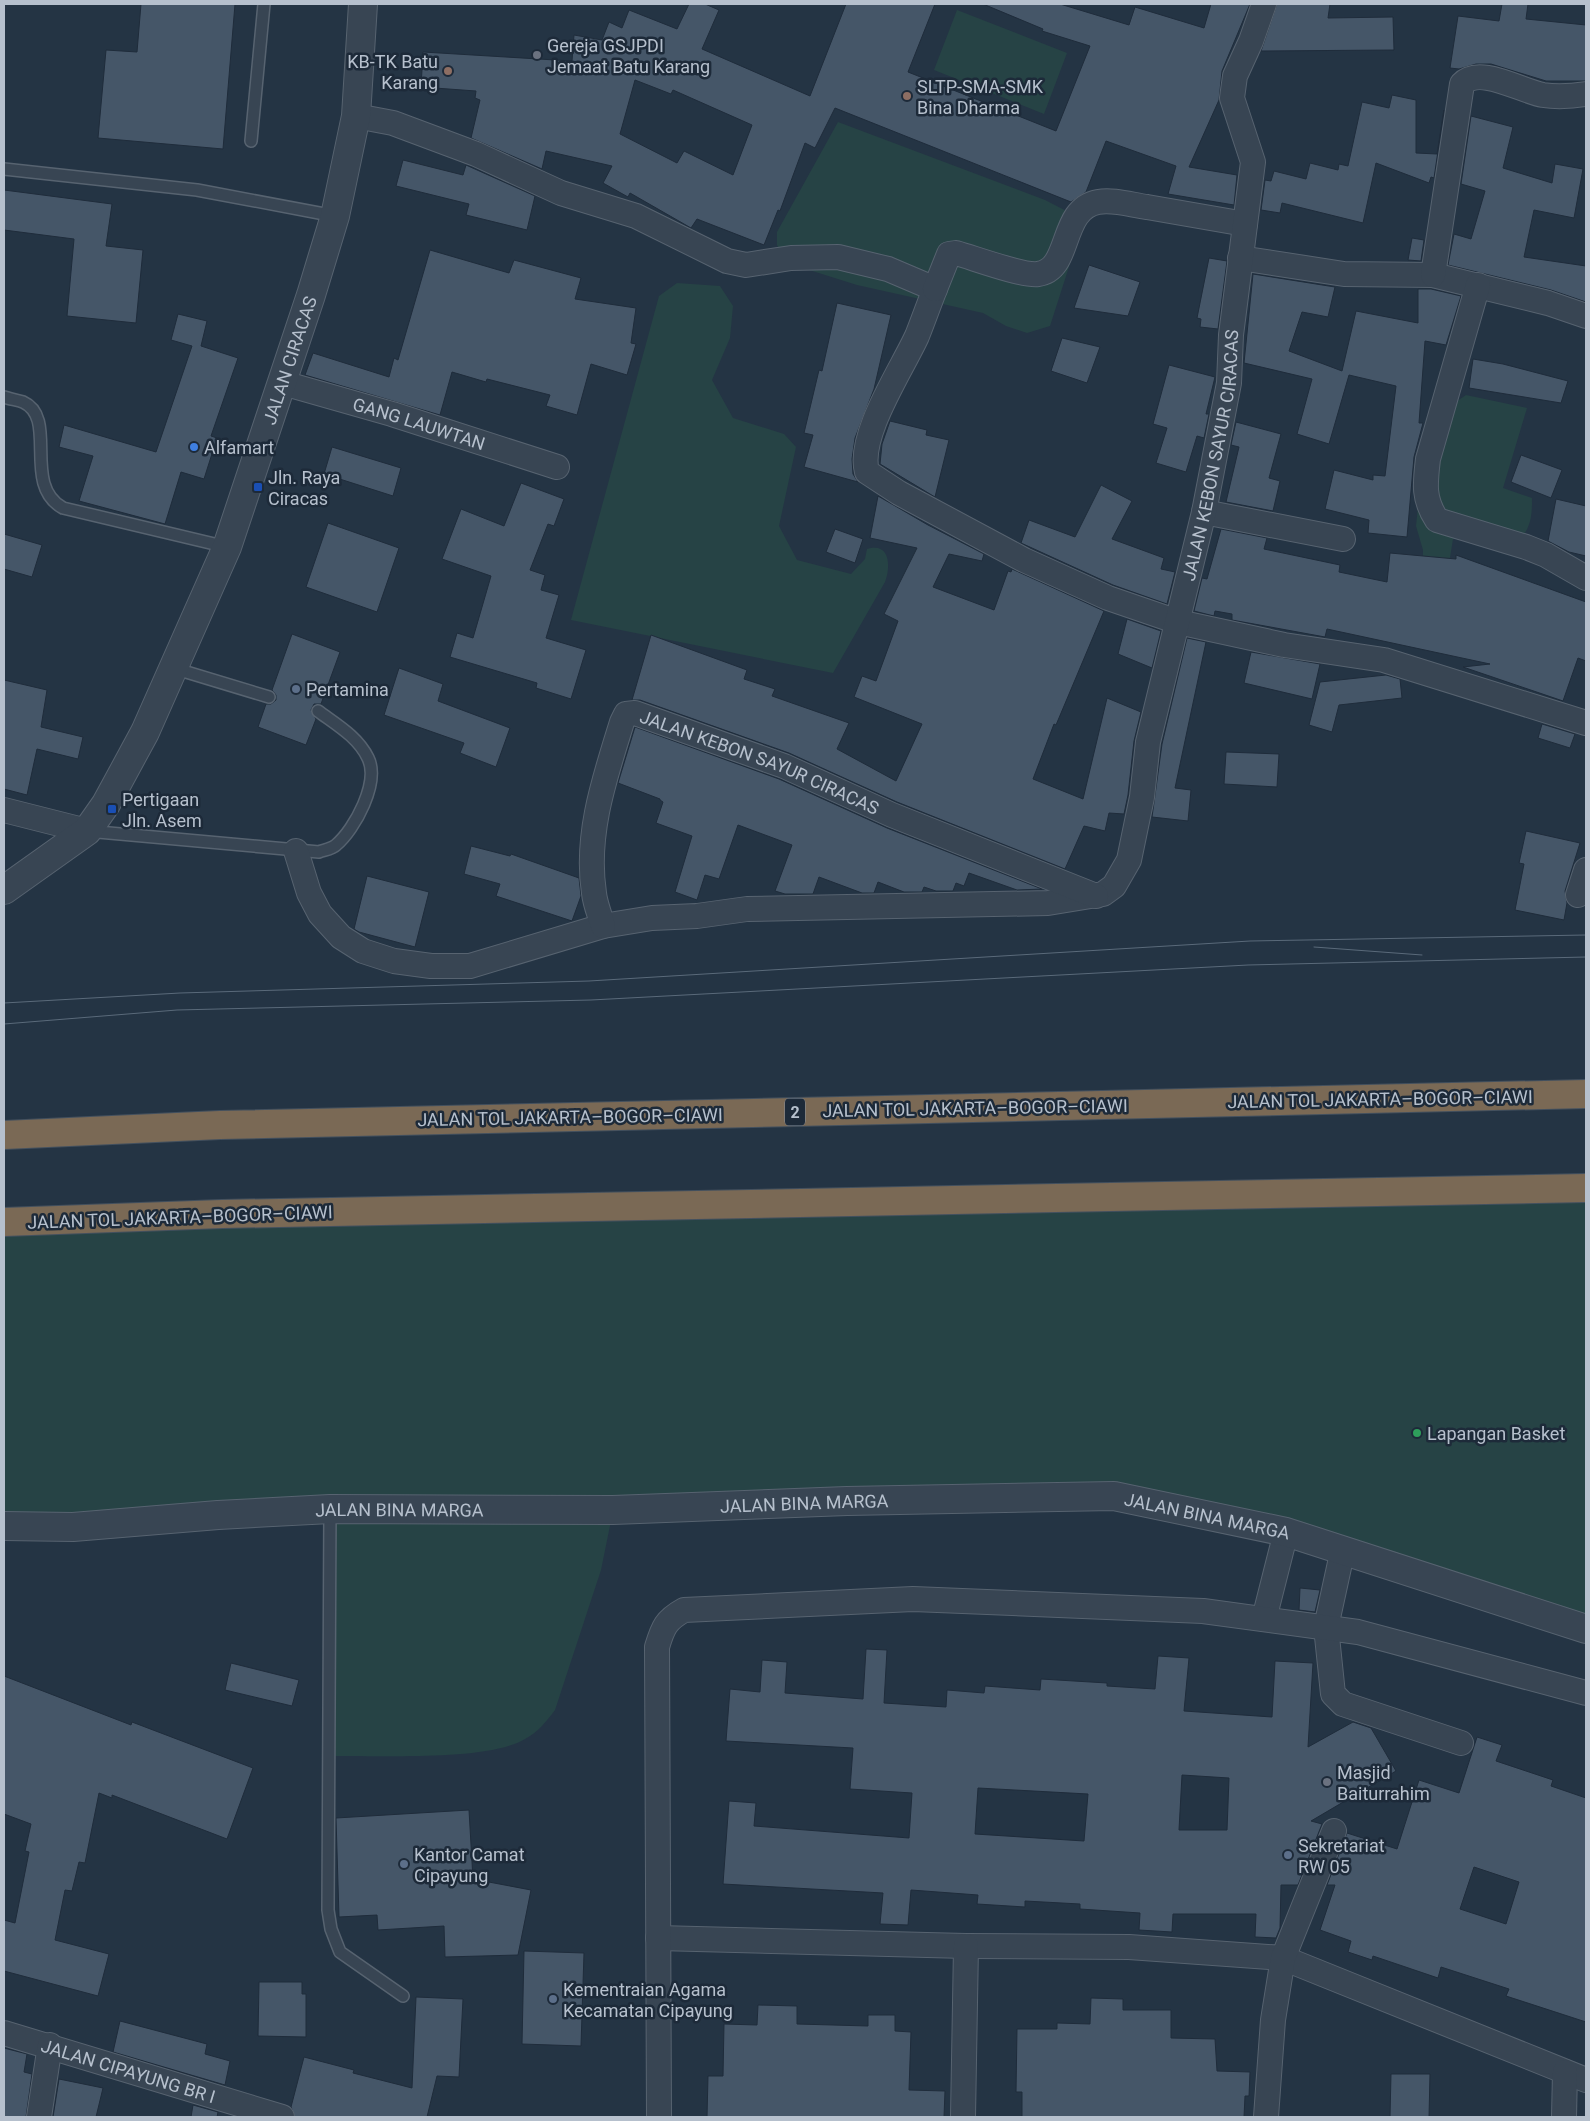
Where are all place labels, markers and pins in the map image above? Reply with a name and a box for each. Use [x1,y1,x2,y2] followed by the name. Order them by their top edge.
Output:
[547,35,710,77] place label: Gereja GSJPDI Jemaat Batu Karang
[531,49,543,61] marker: Gereja GSJPDI Jemaat Batu Karang
[347,51,438,93] place label: KB-TK Batu Karang
[442,65,454,77] marker: KB-TK Batu Karang
[917,76,1044,118] place label: SLTP-SMA-SMK Bina Dharma
[901,90,913,102] marker: SLTP-SMA-SMK Bina Dharma
[204,437,274,458] place label: Alfamart
[188,441,200,453] marker: Alfamart
[268,467,340,509] place label: Jln. Raya Ciracas
[252,481,264,493] marker: Jln. Raya Ciracas
[306,679,389,700] place label: Pertamina
[290,683,302,695] marker: Pertamina
[122,789,202,831] place label: Pertigaan Jln. Asem
[106,803,118,815] marker: Pertigaan Jln. Asem
[1427,1423,1565,1444] place label: Lapangan Basket
[1411,1427,1423,1439] marker: Lapangan Basket
[1337,1762,1430,1804] place label: Masjid Baiturrahim
[1321,1776,1333,1788] marker: Masjid Baiturrahim
[1298,1835,1385,1877] place label: Sekretariat RW 05
[414,1844,525,1886] place label: Kantor Camat Cipayung
[1282,1849,1294,1861] marker: Sekretariat RW 05
[398,1858,410,1870] marker: Kantor Camat Cipayung
[563,1979,733,2021] place label: Kementraian Agama Kecamatan Cipayung
[547,1993,559,2005] marker: Kementraian Agama Kecamatan Cipayung

